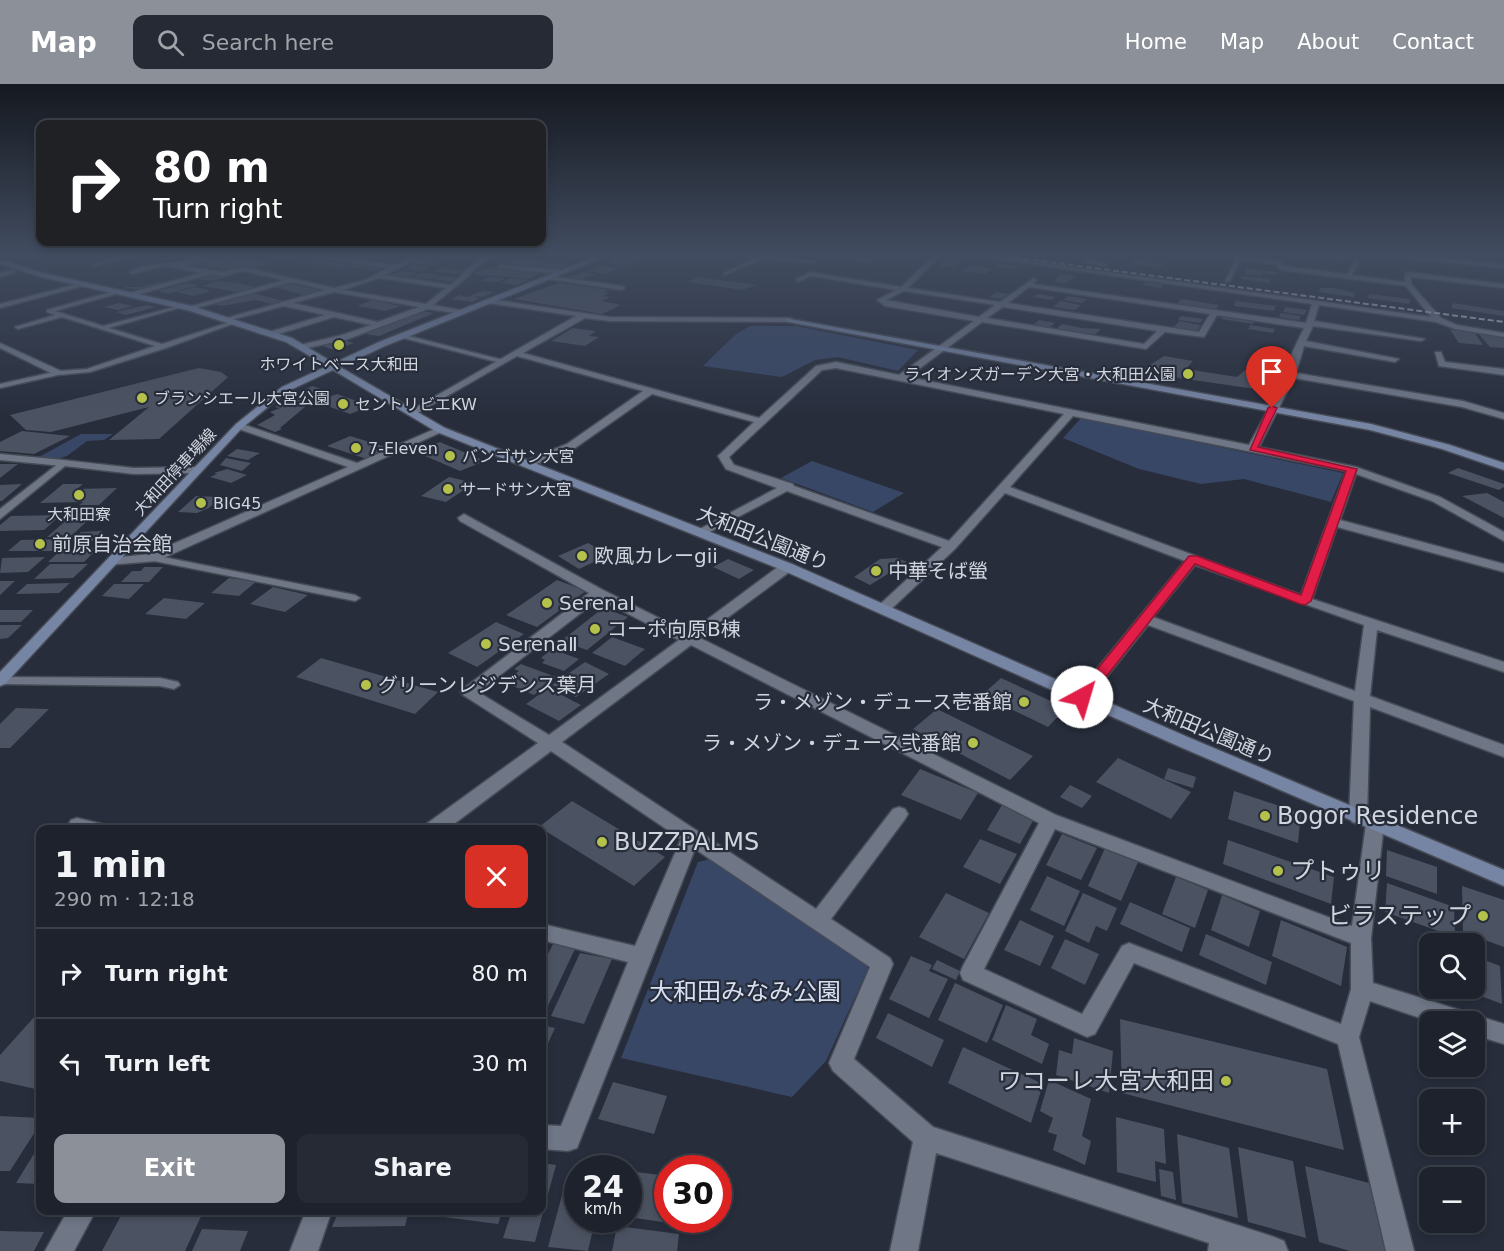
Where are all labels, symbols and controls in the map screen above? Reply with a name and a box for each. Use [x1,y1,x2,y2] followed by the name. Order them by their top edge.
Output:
[133,15,553,69] search box
[30,26,97,59] text: Map
[154,26,187,59] icon: search
[202,30,334,55] text: Search here
[1125,30,1187,54] text: Home
[1220,30,1264,54] text: Map
[1297,30,1359,54] text: About
[1392,30,1474,54] text: Contact
[153,143,270,192] text: 80 m
[54,144,132,222] icon: right
[153,193,282,224] text: Turn right
[332,338,346,352] marker: ホワイトベース大和田
[1246,346,1297,408] pin
[259,355,419,374] place label: ホワイトベース大和田
[1255,355,1288,388] icon: arrive
[904,365,1176,384] place label: ライオンズガーデン大宮・大和田公園
[1181,367,1195,381] marker: ライオンズガーデン大宮・大和田公園
[154,389,330,408] place label: ブランシエール大宮公園
[135,391,149,405] marker: ブランシエール大宮公園
[355,395,477,414] place label: セントリビエKW
[336,397,350,411] marker: セントリビエKW
[130,425,220,519] street label: 大和田停車場線
[368,439,438,458] place label: 7-Eleven
[349,441,363,455] marker: 7-Eleven
[462,447,575,466] place label: バンゴサン大宮
[443,449,457,463] marker: バンゴサン大宮
[460,480,572,499] place label: サードサン大宮
[441,482,455,496] marker: サードサン大宮
[72,488,86,502] marker: 大和田寮
[213,494,261,513] place label: BIG45
[194,496,208,510] marker: BIG45
[694,501,832,575] street label: 大和田公園通り
[47,505,111,524] place label: 大和田寮
[52,532,172,556] place label: 前原自治会館
[33,537,47,551] marker: 前原自治会館
[594,544,718,568] place label: 欧風カレーgii
[575,549,589,563] marker: 欧風カレーgii
[888,559,988,583] place label: 中華そば螢
[869,564,883,578] marker: 中華そば螢
[559,591,635,615] place label: SerenaⅠ
[540,596,554,610] marker: SerenaⅠ
[607,617,741,641] place label: コーポ向原B棟
[588,622,602,636] marker: コーポ向原B棟
[498,632,578,656] place label: SerenaⅡ
[479,637,493,651] marker: SerenaⅡ
[1050,665,1114,729] position arrow
[378,673,597,697] place label: グリーンレジデンス葉月
[359,678,373,692] marker: グリーンレジデンス葉月
[753,690,1012,714] place label: ラ・メゾン・デュース壱番館
[1140,693,1278,769] street label: 大和田公園通り
[1017,695,1031,709] marker: ラ・メゾン・デュース壱番館
[702,731,961,755] place label: ラ・メゾン・デュース弐番館
[966,736,980,750] marker: ラ・メゾン・デュース弐番館
[1277,802,1478,830] place label: Bogor Residence
[1258,809,1272,823] marker: Bogor Residence
[614,828,759,856] place label: BUZZPALMS
[595,835,609,849] marker: BUZZPALMS
[54,844,167,885] text: 1 min
[465,845,528,908] button: close
[1290,857,1386,885] place label: プトゥリ
[1271,864,1285,878] marker: プトゥリ
[54,887,195,911] text: 290 m · 12:18
[1327,902,1471,930] place label: ビラステップ
[1476,909,1490,923] marker: ビラステップ
[1419,933,1485,1233] map controls
[1419,933,1485,999] button: search
[54,957,87,990] icon: right
[105,961,228,986] text: Turn right
[472,961,528,986] text: 80 m
[649,978,841,1006] park label: 大和田みなみ公園
[1419,1011,1485,1077] button: layers
[54,1047,87,1080] icon: left
[105,1051,210,1076] text: Turn left
[472,1051,528,1076] text: 30 m
[998,1067,1214,1095] place label: ワコーレ大宮大和田
[1219,1074,1233,1088] marker: ワコーレ大宮大和田
[1419,1089,1485,1155] button: +
[54,1134,285,1203] button: Exit
[297,1134,528,1203] button: Share
[654,1155,732,1233] speed limit sign: 30
[1419,1167,1485,1233] button: −
[582,1169,624,1204] text: 24
[584,1200,622,1218] text: km/h

